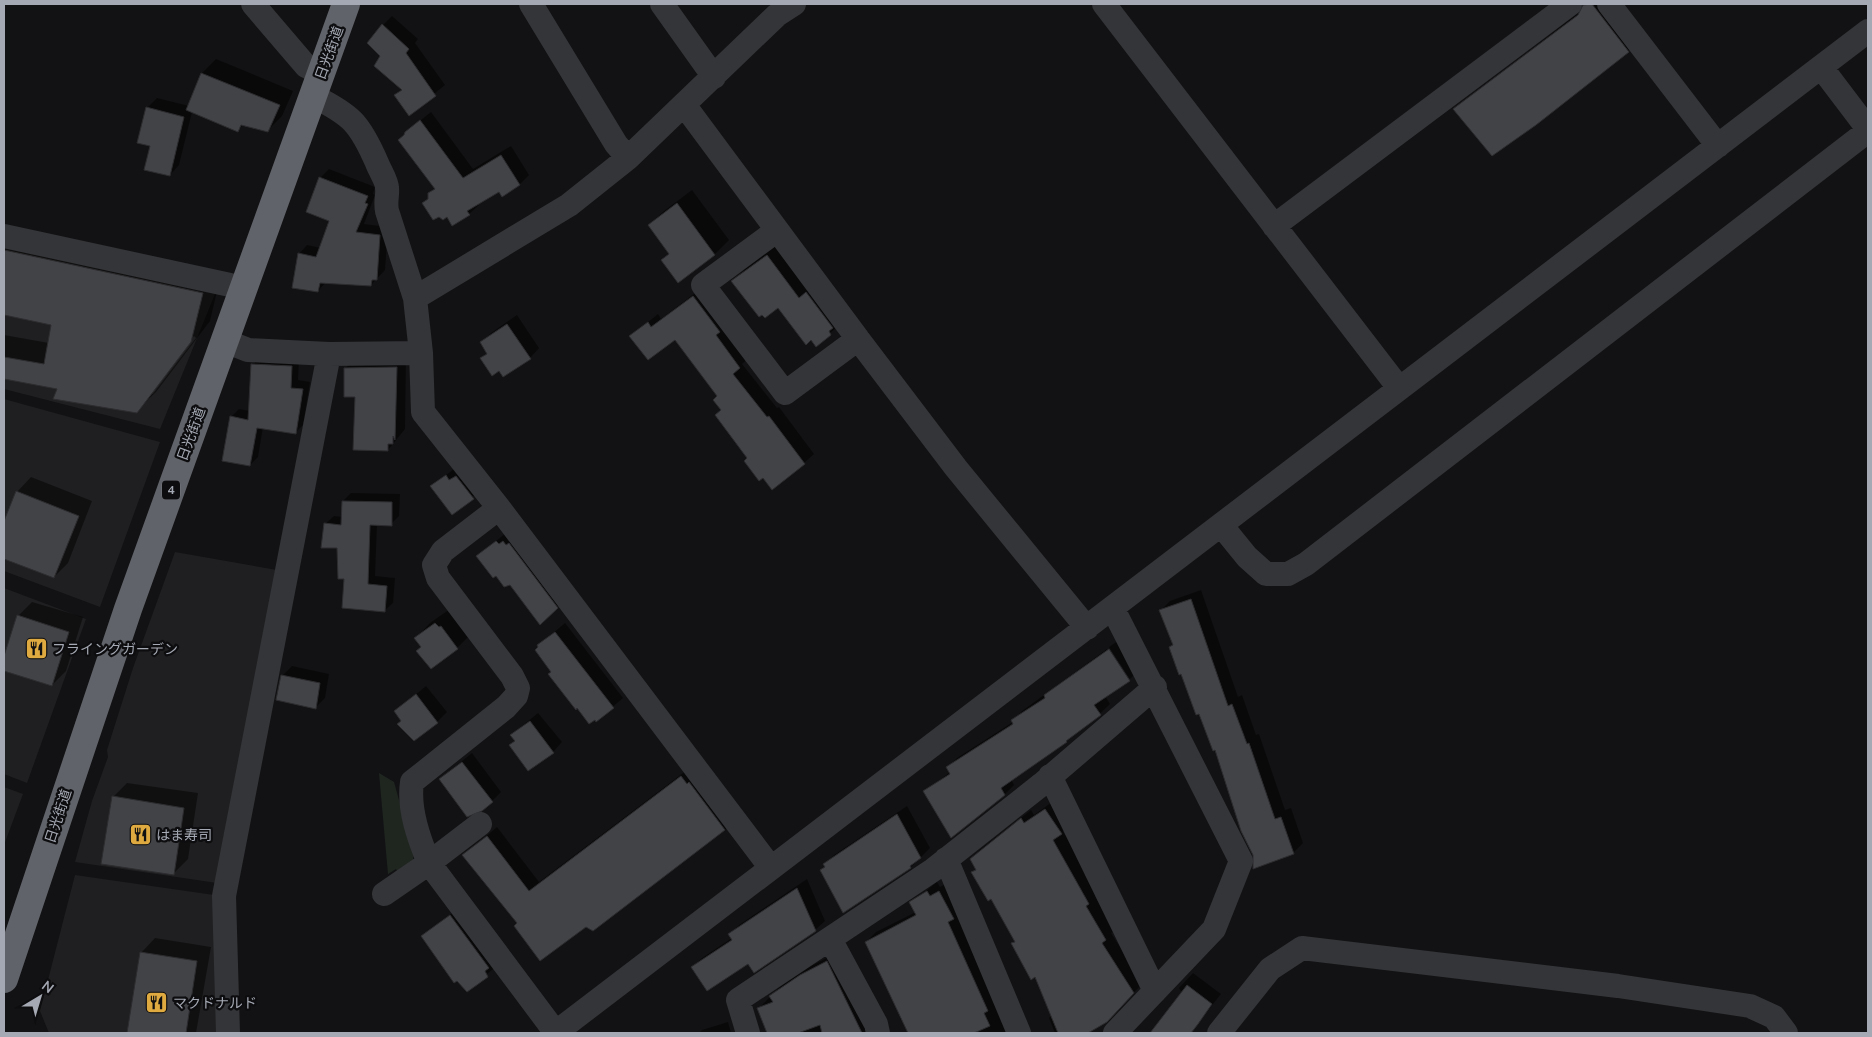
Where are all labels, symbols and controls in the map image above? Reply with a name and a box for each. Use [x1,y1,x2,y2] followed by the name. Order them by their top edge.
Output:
[311,24,348,83] street label: 日光街道
[173,405,210,464] street label: 日光街道
[162,480,180,500] road number: 4
[24,637,48,661] restaurant icon: フライングガーデン
[52,640,178,659] place label: フライングガーデン
[41,787,76,846] street label: 日光街道
[128,823,152,847] restaurant icon: はま寿司
[156,826,212,845] place label: はま寿司
[15,972,65,1022] north arrow
[38,976,58,998] text: N
[145,991,169,1015] restaurant icon: マクドナルド
[173,994,257,1013] place label: マクドナルド

